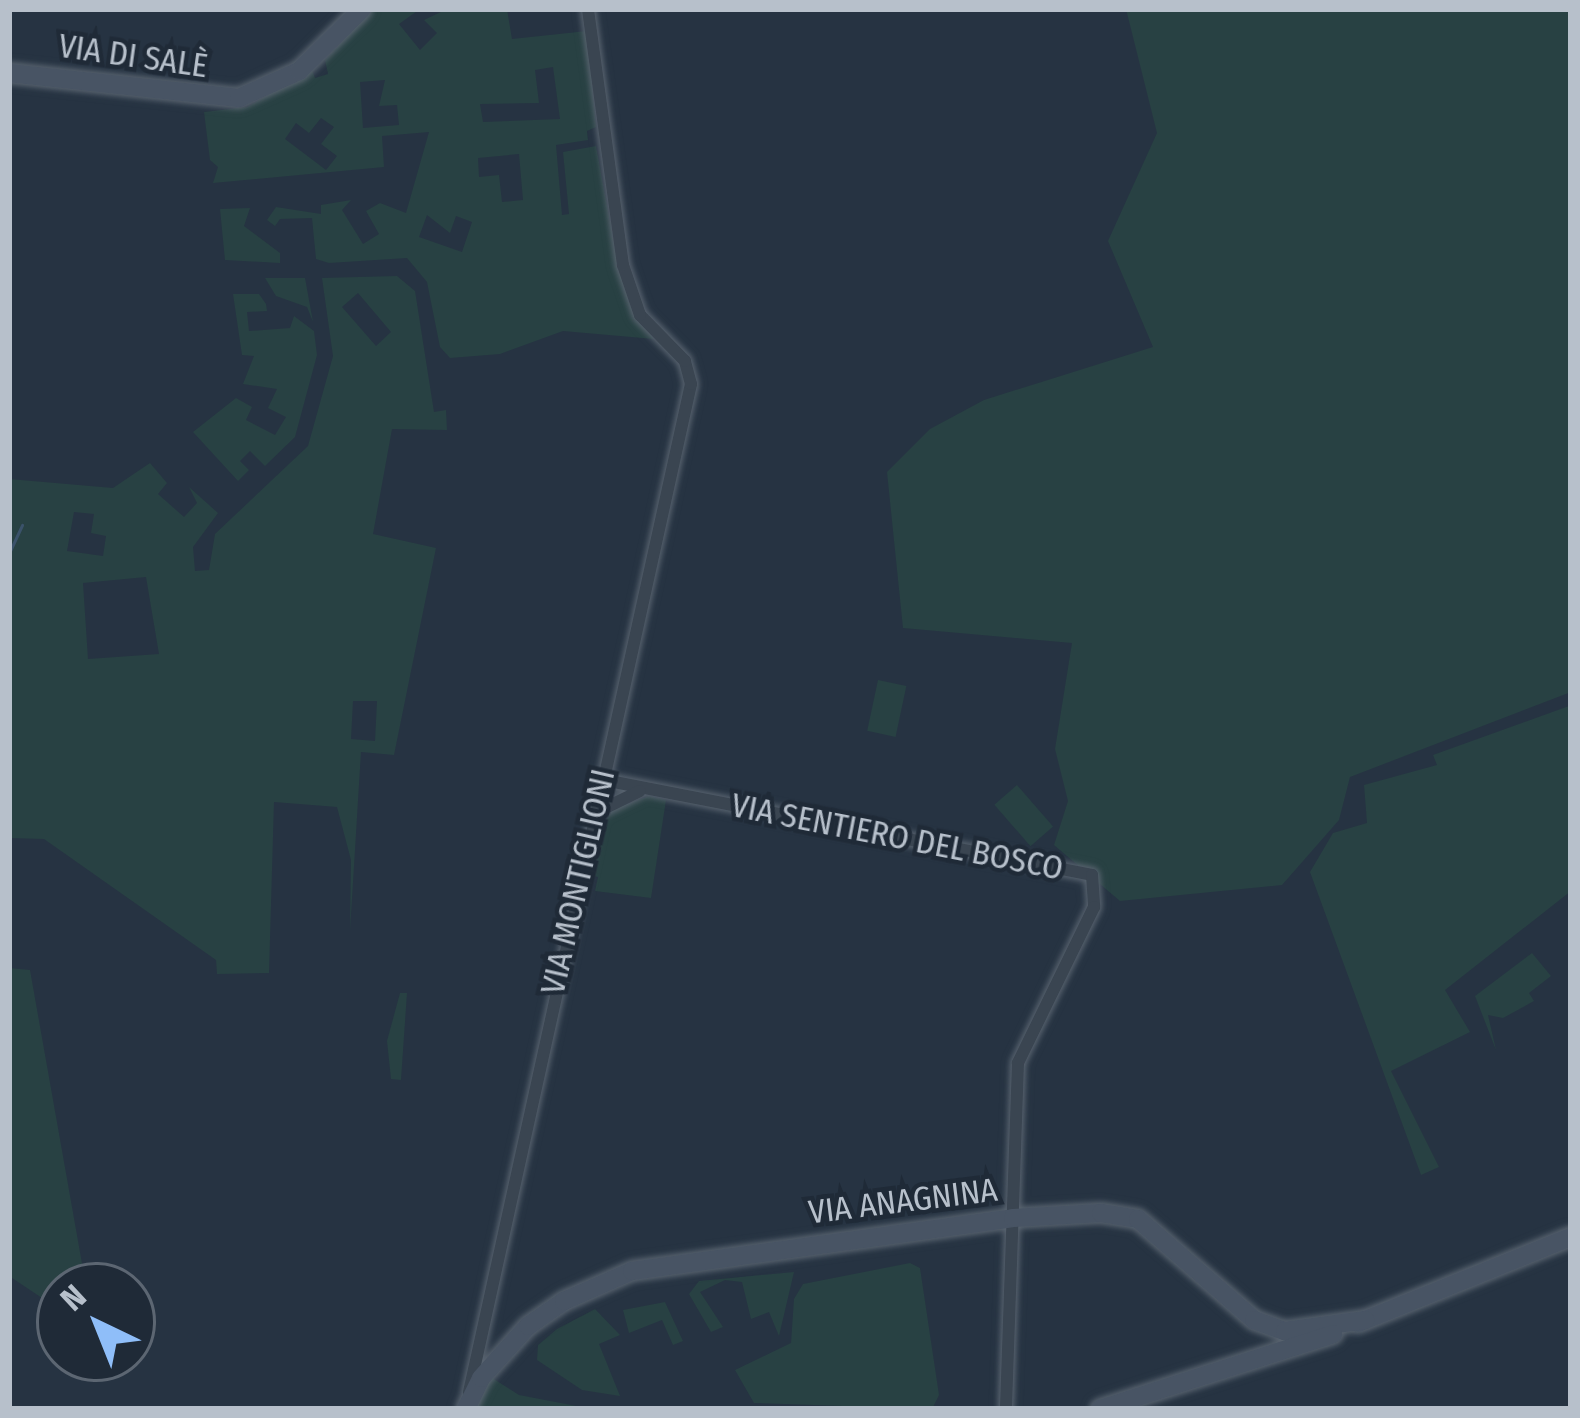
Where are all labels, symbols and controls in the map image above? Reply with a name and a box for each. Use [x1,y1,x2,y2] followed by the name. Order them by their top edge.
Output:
[56,27,210,87] street label: VIA DI SALÈ
[534,766,624,998] street label: VIA MONTIGLIONI
[728,786,1066,890] street label: VIA SENTIERO DEL BOSCO
[806,1171,1000,1233] street label: VIA ANAGNINA
[36,1262,156,1382] north arrow
[53,1276,94,1319] text: N

